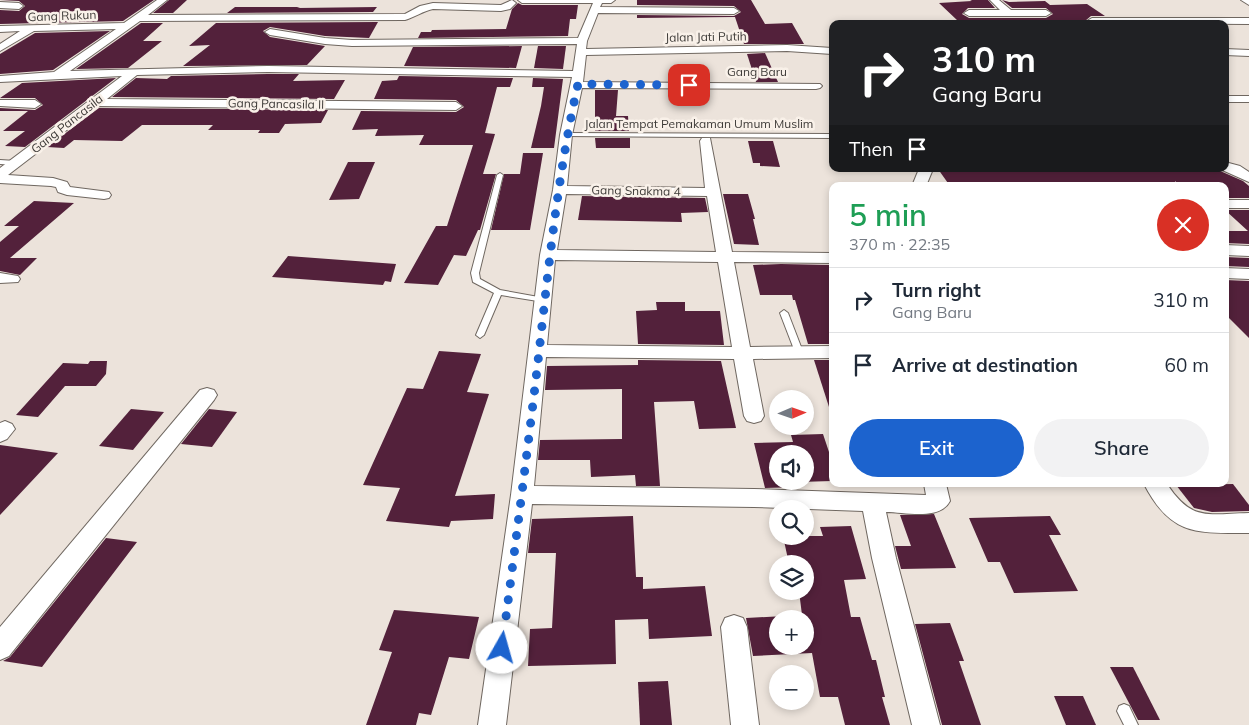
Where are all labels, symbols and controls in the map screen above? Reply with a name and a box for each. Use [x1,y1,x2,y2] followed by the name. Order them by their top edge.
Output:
[27,7,97,24] street label: Gang Rukun
[665,28,747,45] street label: Jalan Jati Putih
[932,37,1036,81] text: 310 m
[849,40,914,105] icon: right
[668,64,710,106] pin
[727,64,787,79] street label: Gang Baru
[675,71,703,99] icon: arrive
[932,80,1042,108] text: Gang Baru
[28,91,106,156] street label: Gang Pancasila
[228,95,324,112] street label: Gang Pancasila II
[585,116,813,131] street label: Jalan Tempat Pemakaman Umum Muslim
[903,135,931,163] icon: arrive
[849,137,893,161] text: Then
[591,182,681,199] street label: Gang Snakma 4
[849,196,927,234] text: 5 min
[1157,199,1209,251] button: close
[849,234,950,254] text: 370 m · 22:35
[892,278,981,302] text: Turn right
[849,286,877,314] icon: right
[1153,288,1209,312] text: 310 m
[892,302,972,322] text: Gang Baru
[849,351,877,379] icon: arrive
[892,353,1078,377] text: Arrive at destination
[1165,353,1209,377] text: 60 m
[769,390,814,435] north arrow
[769,390,814,710] map controls
[849,419,1024,477] button: Exit
[1034,419,1209,477] button: Share
[769,445,814,490] button: sound
[769,500,814,545] button: search
[769,555,814,600] button: layers
[769,610,814,655] button: +
[475,621,527,673] position arrow
[769,665,814,710] button: −

